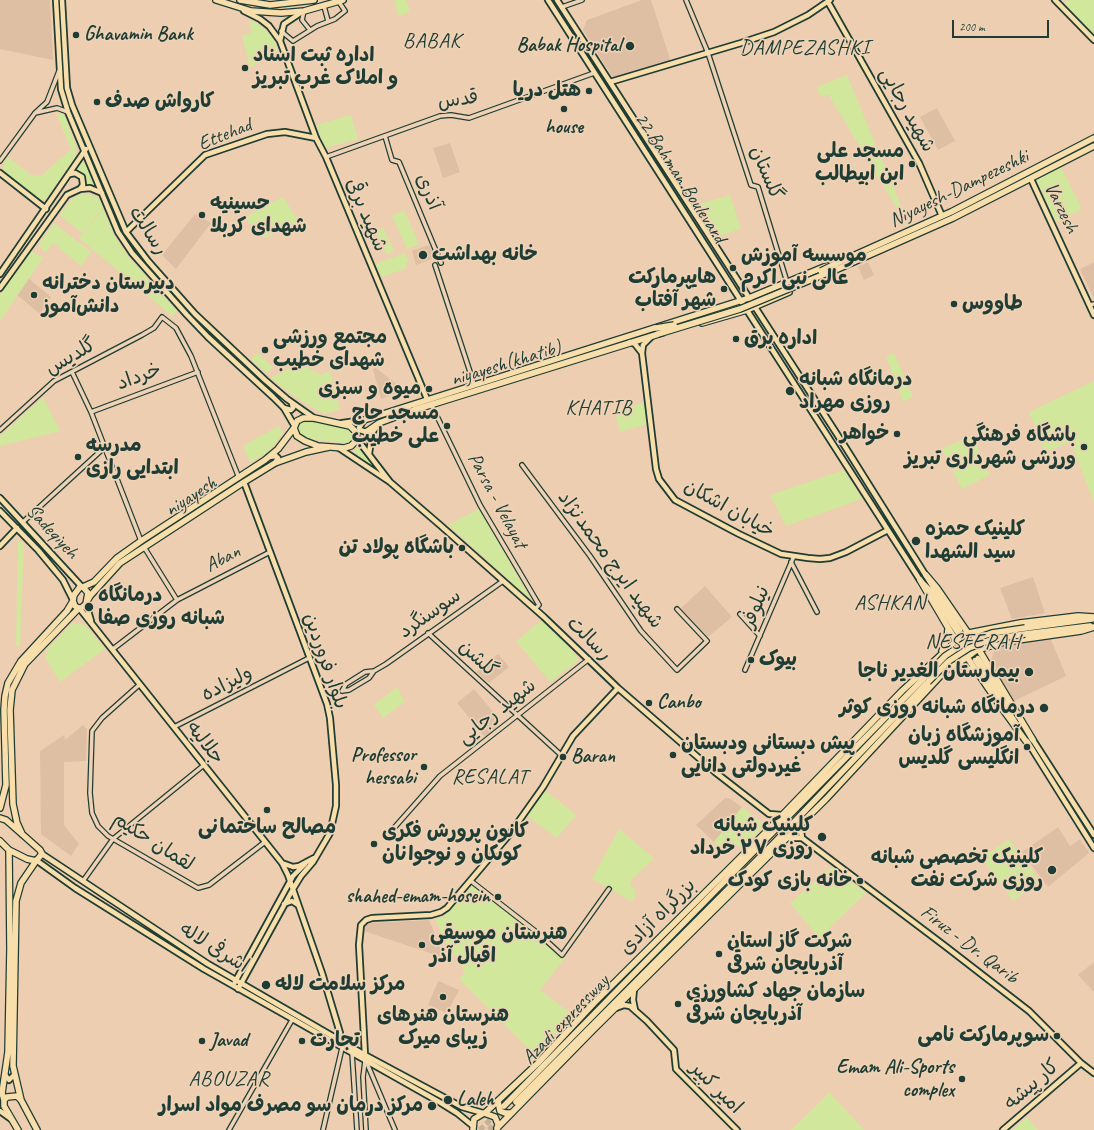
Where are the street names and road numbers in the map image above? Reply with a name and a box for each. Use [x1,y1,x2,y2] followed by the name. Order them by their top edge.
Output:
[874,63,940,157] street label: شهید رجایی
[436,85,480,115] street label: قدس
[629,108,731,248] street label: 22 Bahman Boulevard
[195,114,255,156] street label: Ettehad
[744,143,788,203] street label: گلستان
[885,145,1033,233] street label: Niyayesh-Dampezeshki
[410,170,446,214] street label: آذری
[340,175,392,255] street label: شهید برقی
[1038,179,1084,237] street label: Varzesh
[123,202,173,260] street label: رسالت
[41,333,101,381] street label: گلدیس
[448,336,564,392] street label: niyayesh(khatib)
[113,358,165,396] street label: خرداد
[462,449,532,553] street label: Parsa - Velayat
[161,471,221,523] street label: niyayesh
[679,474,779,544] street label: خیابان اشکان
[552,487,668,633] street label: شهید ایرج محمدنژاد
[21,499,83,565] street label: Sadeqiyeh
[201,540,245,578] street label: Aban
[736,582,776,632] street label: نیلوفر
[394,584,466,644] street label: سوسنگرد
[297,610,353,712] street label: بلوار فروردین
[561,612,617,666] street label: رسالت
[453,635,503,683] street label: گلشن
[198,661,256,707] street label: ولیزاده
[453,674,541,750] street label: شهید رجایی
[181,717,229,769] street label: جلالیه
[108,807,198,877] street label: لقمان حکیم
[615,874,701,960] street label: بزرگراه آزادی
[915,900,1023,990] street label: Firuz - Dr. Qarib
[175,917,253,979] street label: اشرفی لاله
[517,970,615,1070] street label: Azadi expressway
[999,1054,1065,1116] street label: کار پیشه
[685,1057,747,1119] street label: امیر کبیر

